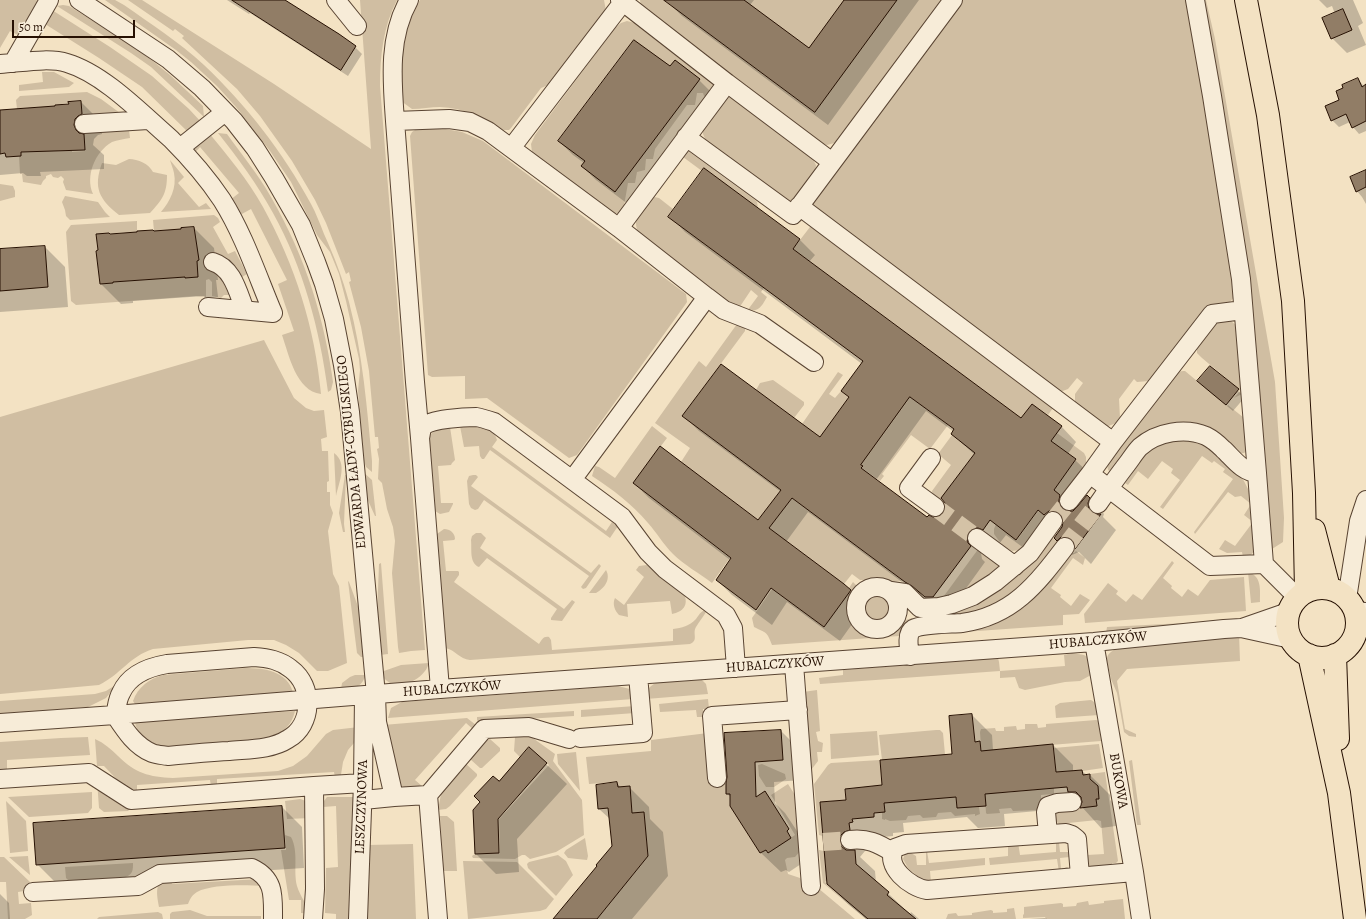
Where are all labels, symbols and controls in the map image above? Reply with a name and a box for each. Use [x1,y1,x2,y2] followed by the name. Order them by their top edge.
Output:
[14,12,137,38] scale bar
[19,19,43,35] text: 50 m
[333,354,371,550] street label: EDWARDA ŁADY-CYBULSKIEGO
[1048,628,1148,654] street label: HUBALCZYKÓW
[725,653,825,677] street label: HUBALCZYKÓW
[402,677,502,701] street label: HUBALCZYKÓW
[1105,752,1131,810] street label: BUKOWA
[352,759,372,855] street label: LESZCZYNOWA

